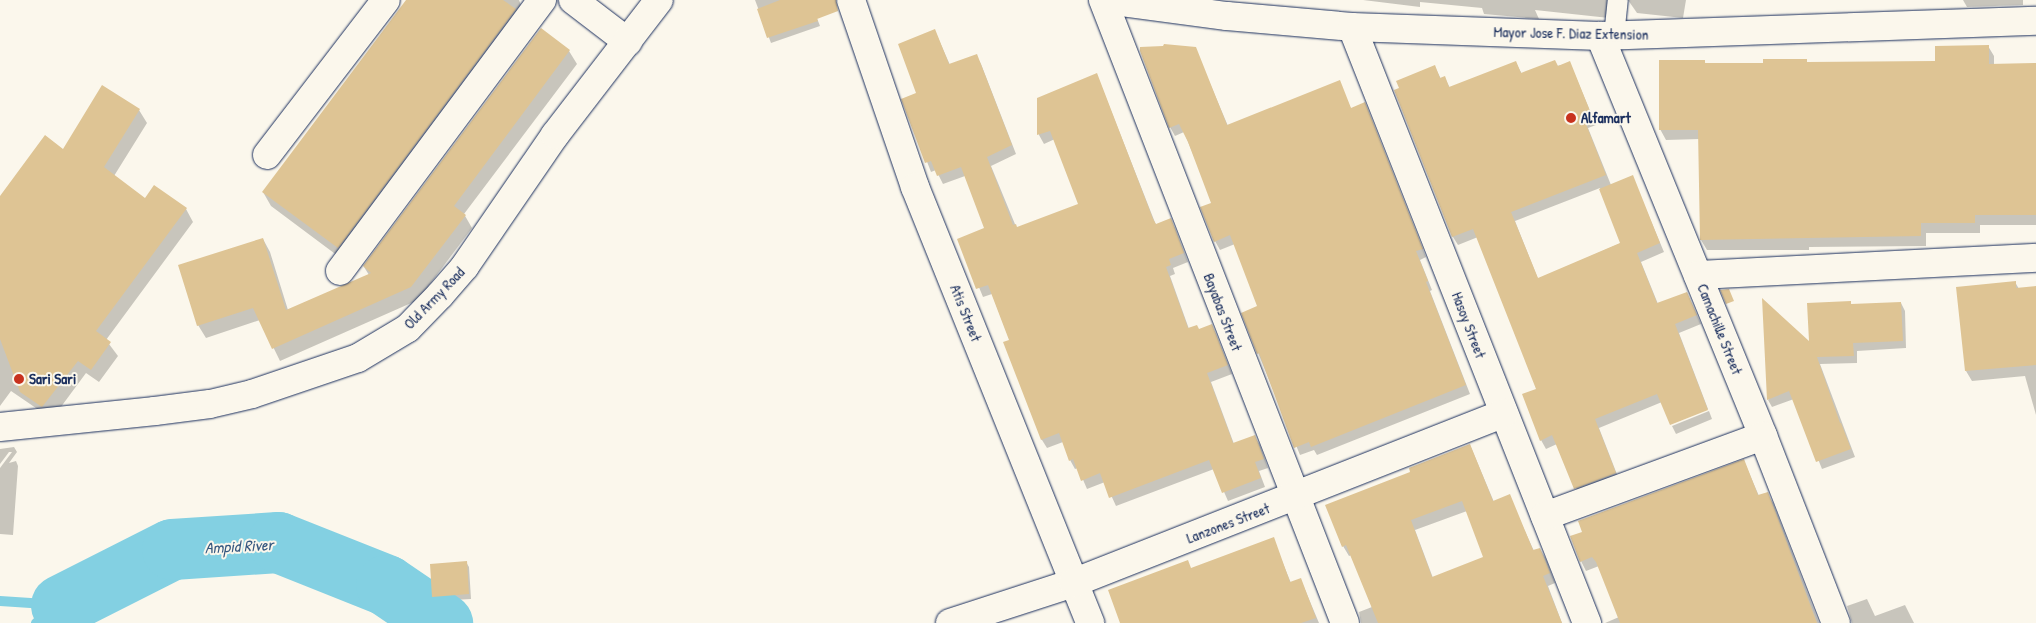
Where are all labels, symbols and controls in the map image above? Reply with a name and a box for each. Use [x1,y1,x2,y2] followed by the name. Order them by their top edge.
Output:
[1493,23,1649,43] street label: Mayor Jose F. Diaz Extension
[1581,109,1631,127] place label: Alfamart
[1565,112,1577,124] marker: Alfamart
[400,263,468,333] street label: Old Army Road
[1200,271,1246,353] street label: Bayabas Street
[1694,281,1746,377] street label: Camachille Street
[946,282,986,344] street label: Atis Street
[1448,289,1490,361] street label: Hasoy Street
[29,370,76,388] place label: Sari Sari
[13,373,25,385] marker: Sari Sari
[1184,499,1272,547] street label: Lanzones Street
[204,535,274,557] water label: Ampid River

